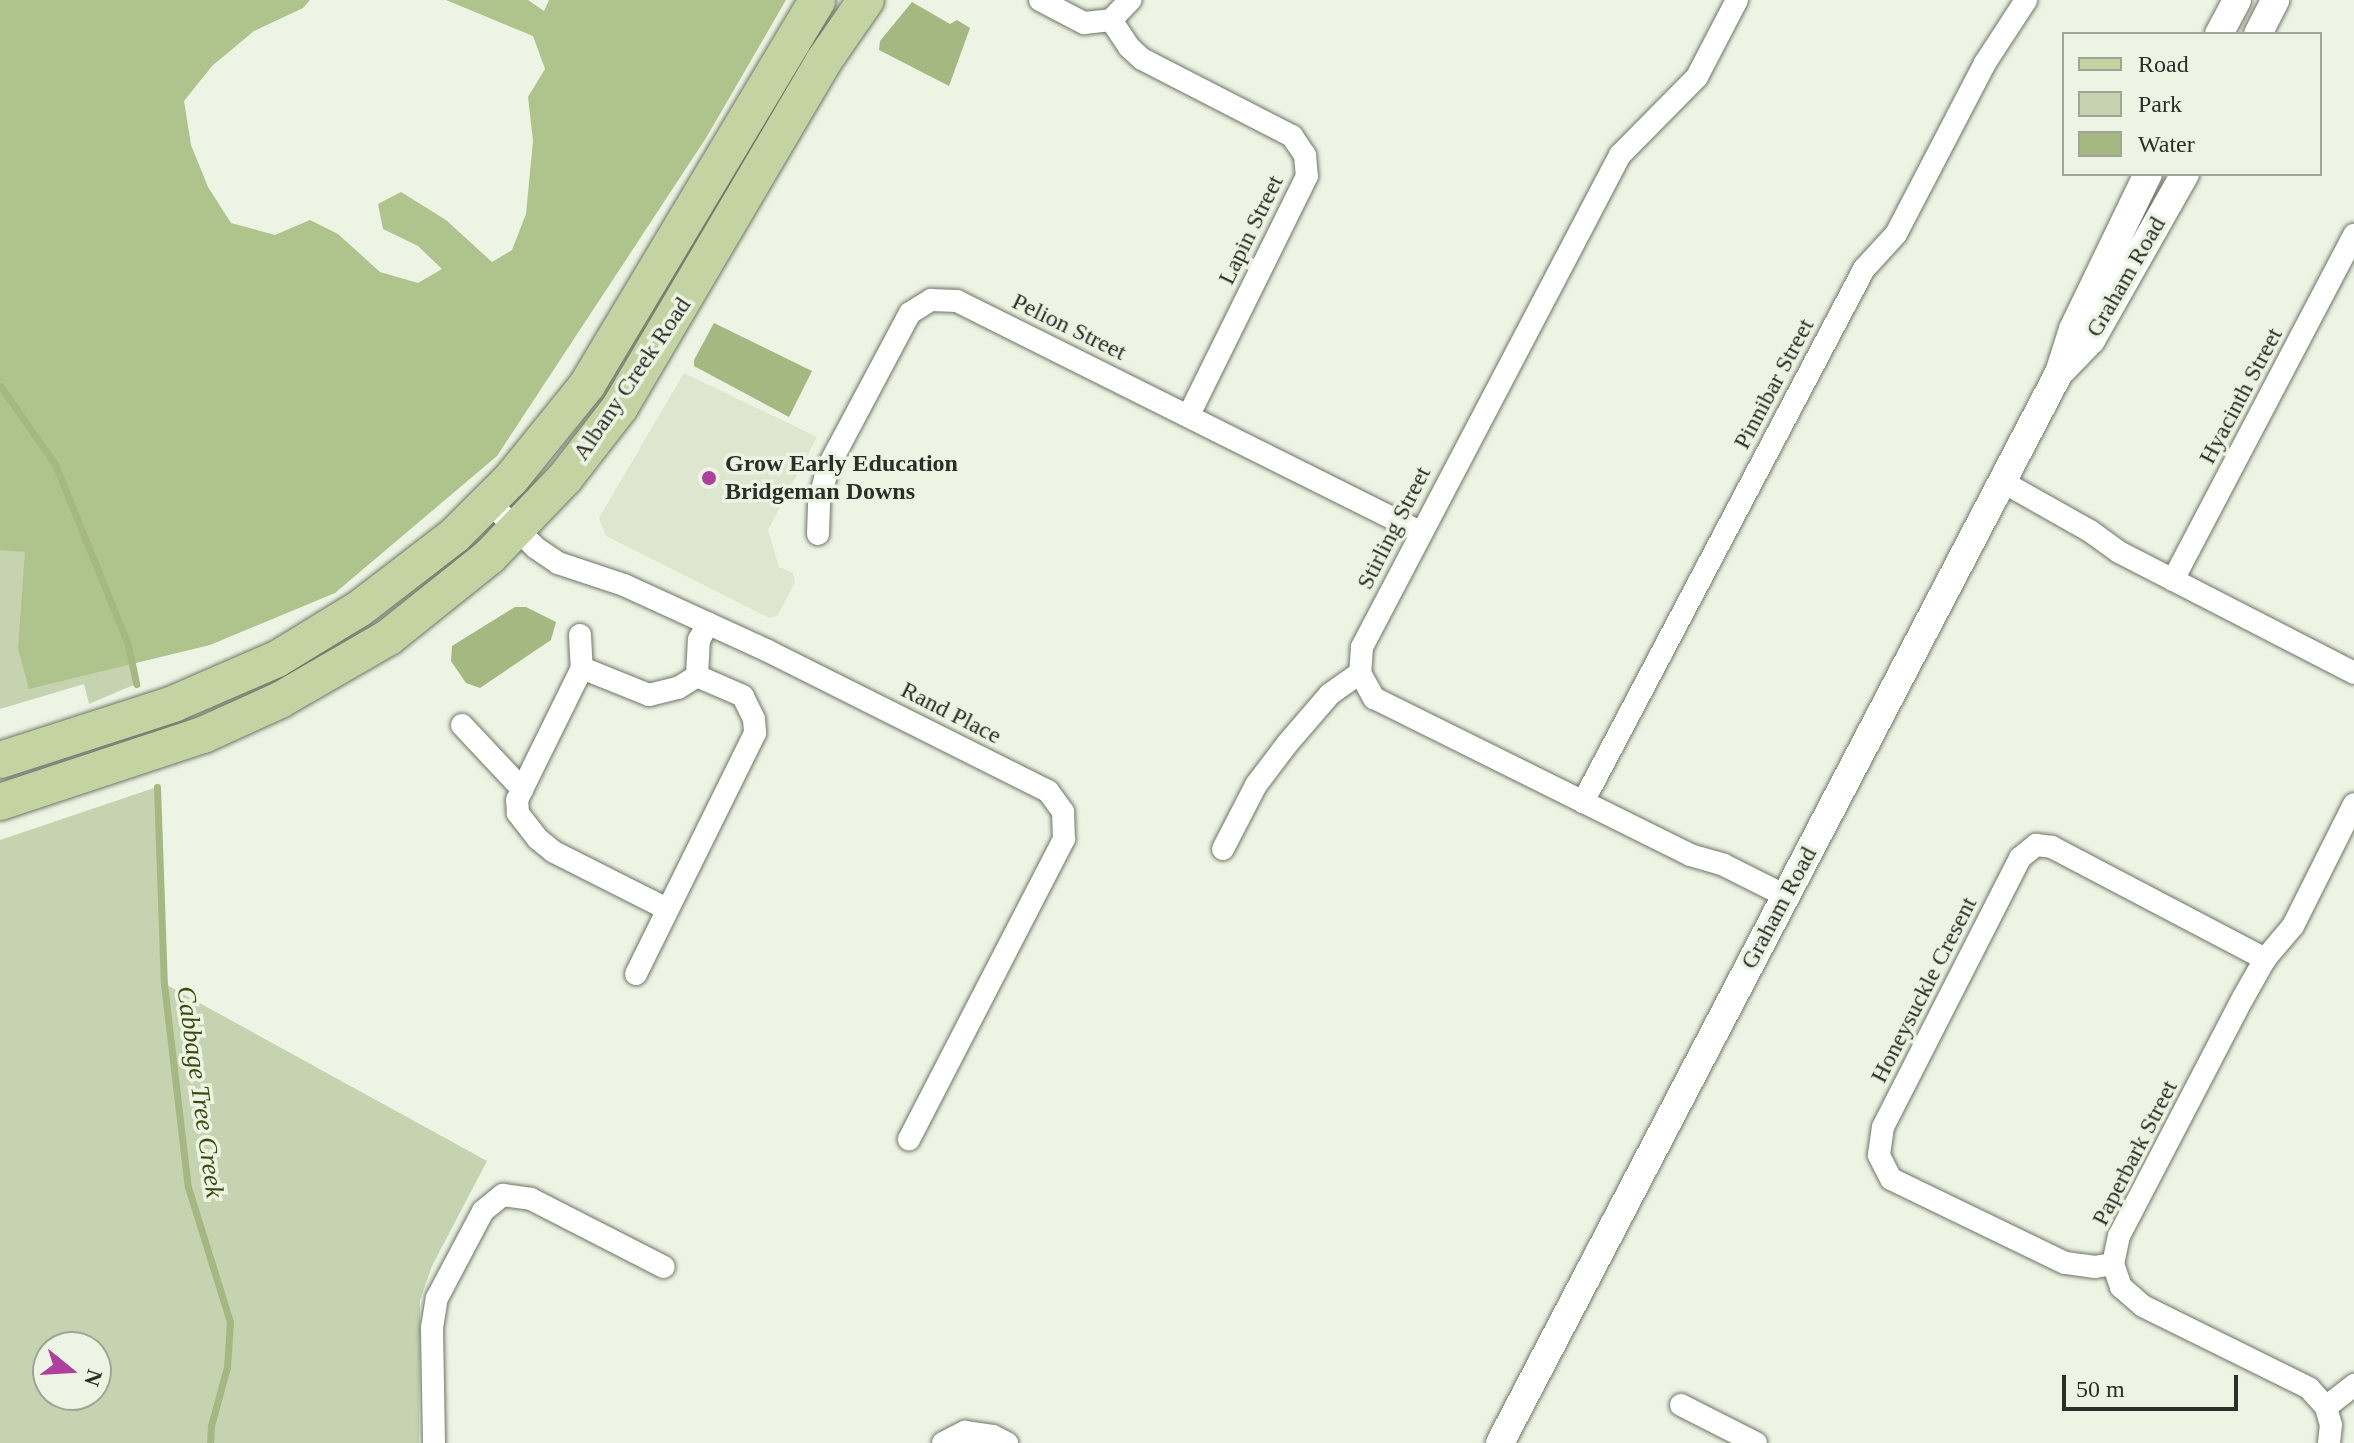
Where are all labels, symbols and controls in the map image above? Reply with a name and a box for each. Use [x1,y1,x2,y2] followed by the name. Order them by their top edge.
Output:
[2062,32,2322,176] legend
[2138,51,2189,77] text: Road
[2138,91,2182,117] text: Park
[2138,131,2195,157] text: Water
[1212,171,1290,289] street label: Lapin Street
[2080,212,2172,342] street label: Graham Road
[1007,287,1131,367] street label: Pelion Street
[567,292,697,466] street label: Albany Creek Road
[1728,314,1820,454] street label: Pinnibar Street
[2193,323,2289,469] street label: Hyacinth Street
[725,450,958,506] place label: Grow Early Education Bridgeman Downs
[1351,462,1437,594] street label: Stirling Street
[700,469,718,487] marker: Grow Early Education Bridgeman Downs
[896,676,1006,750] street label: Rand Place
[1735,842,1823,974] street label: Graham Road
[1865,892,1983,1088] street label: Honeysuckle Cresent
[170,984,230,1200] water label: Cabbage Tree Creek
[2086,1076,2184,1230] street label: Paperbark Street
[32,1331,112,1411] north arrow
[2066,1359,2242,1409] scale bar
[79,1367,108,1389] text: N
[2076,1376,2125,1402] text: 50 m

